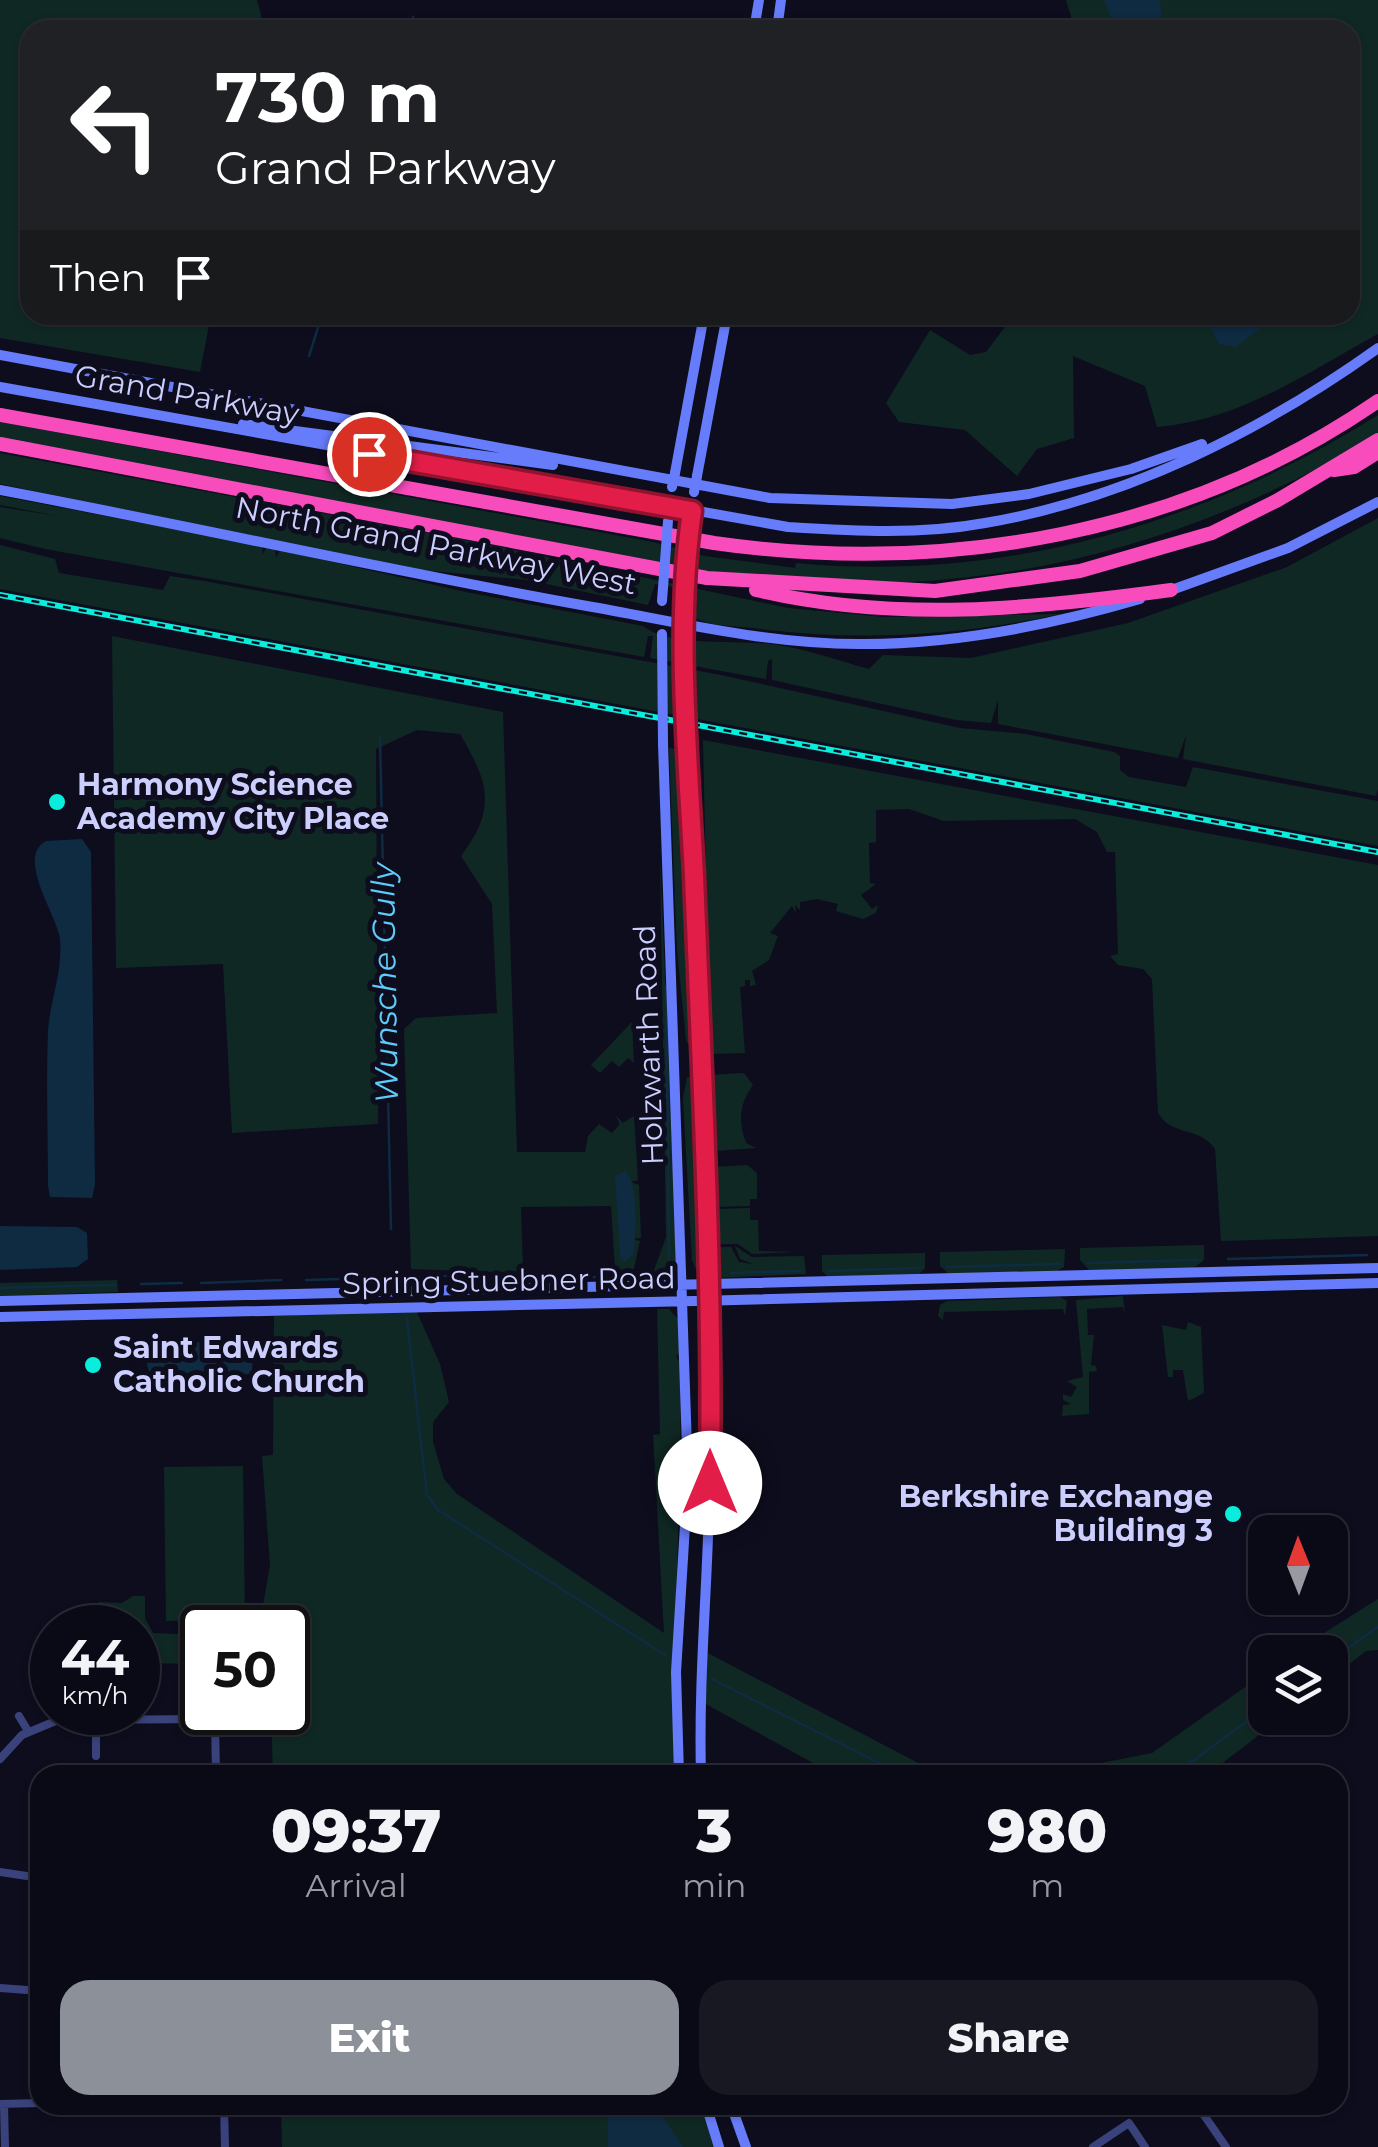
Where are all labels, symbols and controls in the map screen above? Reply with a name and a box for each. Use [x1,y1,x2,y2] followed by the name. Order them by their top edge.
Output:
[215,54,440,140] text: 730 m
[50,60,180,190] icon: left
[215,140,556,195] text: Grand Parkway
[166,250,221,305] icon: arrive
[50,254,146,301] text: Then
[72,357,303,433] street label: Grand Parkway
[327,412,412,497] pin
[342,427,397,482] icon: arrive
[233,488,640,603] street label: North Grand Parkway West
[76,766,389,837] place label: Harmony Science Academy City Place
[46,791,68,813] marker: Harmony Science Academy City Place
[363,860,406,1104] water label: Wunsche Gully
[626,924,671,1166] street label: Holzwarth Road
[342,1259,676,1302] street label: Spring Stuebner Road
[113,1329,365,1400] place label: Saint Edwards Catholic Church
[82,1354,104,1376] marker: Saint Edwards Catholic Church
[658,1431,762,1535] position arrow
[898,1478,1213,1549] place label: Berkshire Exchange Building 3
[1222,1503,1244,1525] marker: Berkshire Exchange Building 3
[1248,1515,1348,1615] north arrow
[1248,1515,1348,1735] map controls
[180,1605,310,1735] speed limit sign: 50
[61,1627,129,1688] text: 44
[1248,1635,1348,1735] button: layers
[62,1680,128,1710] text: km/h
[271,1794,441,1867] text: 09:37
[696,1794,732,1867] text: 3
[987,1794,1107,1867] text: 980
[306,1866,407,1905] text: Arrival
[682,1866,746,1905] text: min
[1030,1866,1064,1905] text: m
[60,1980,679,2095] button: Exit
[699,1980,1318,2095] button: Share

